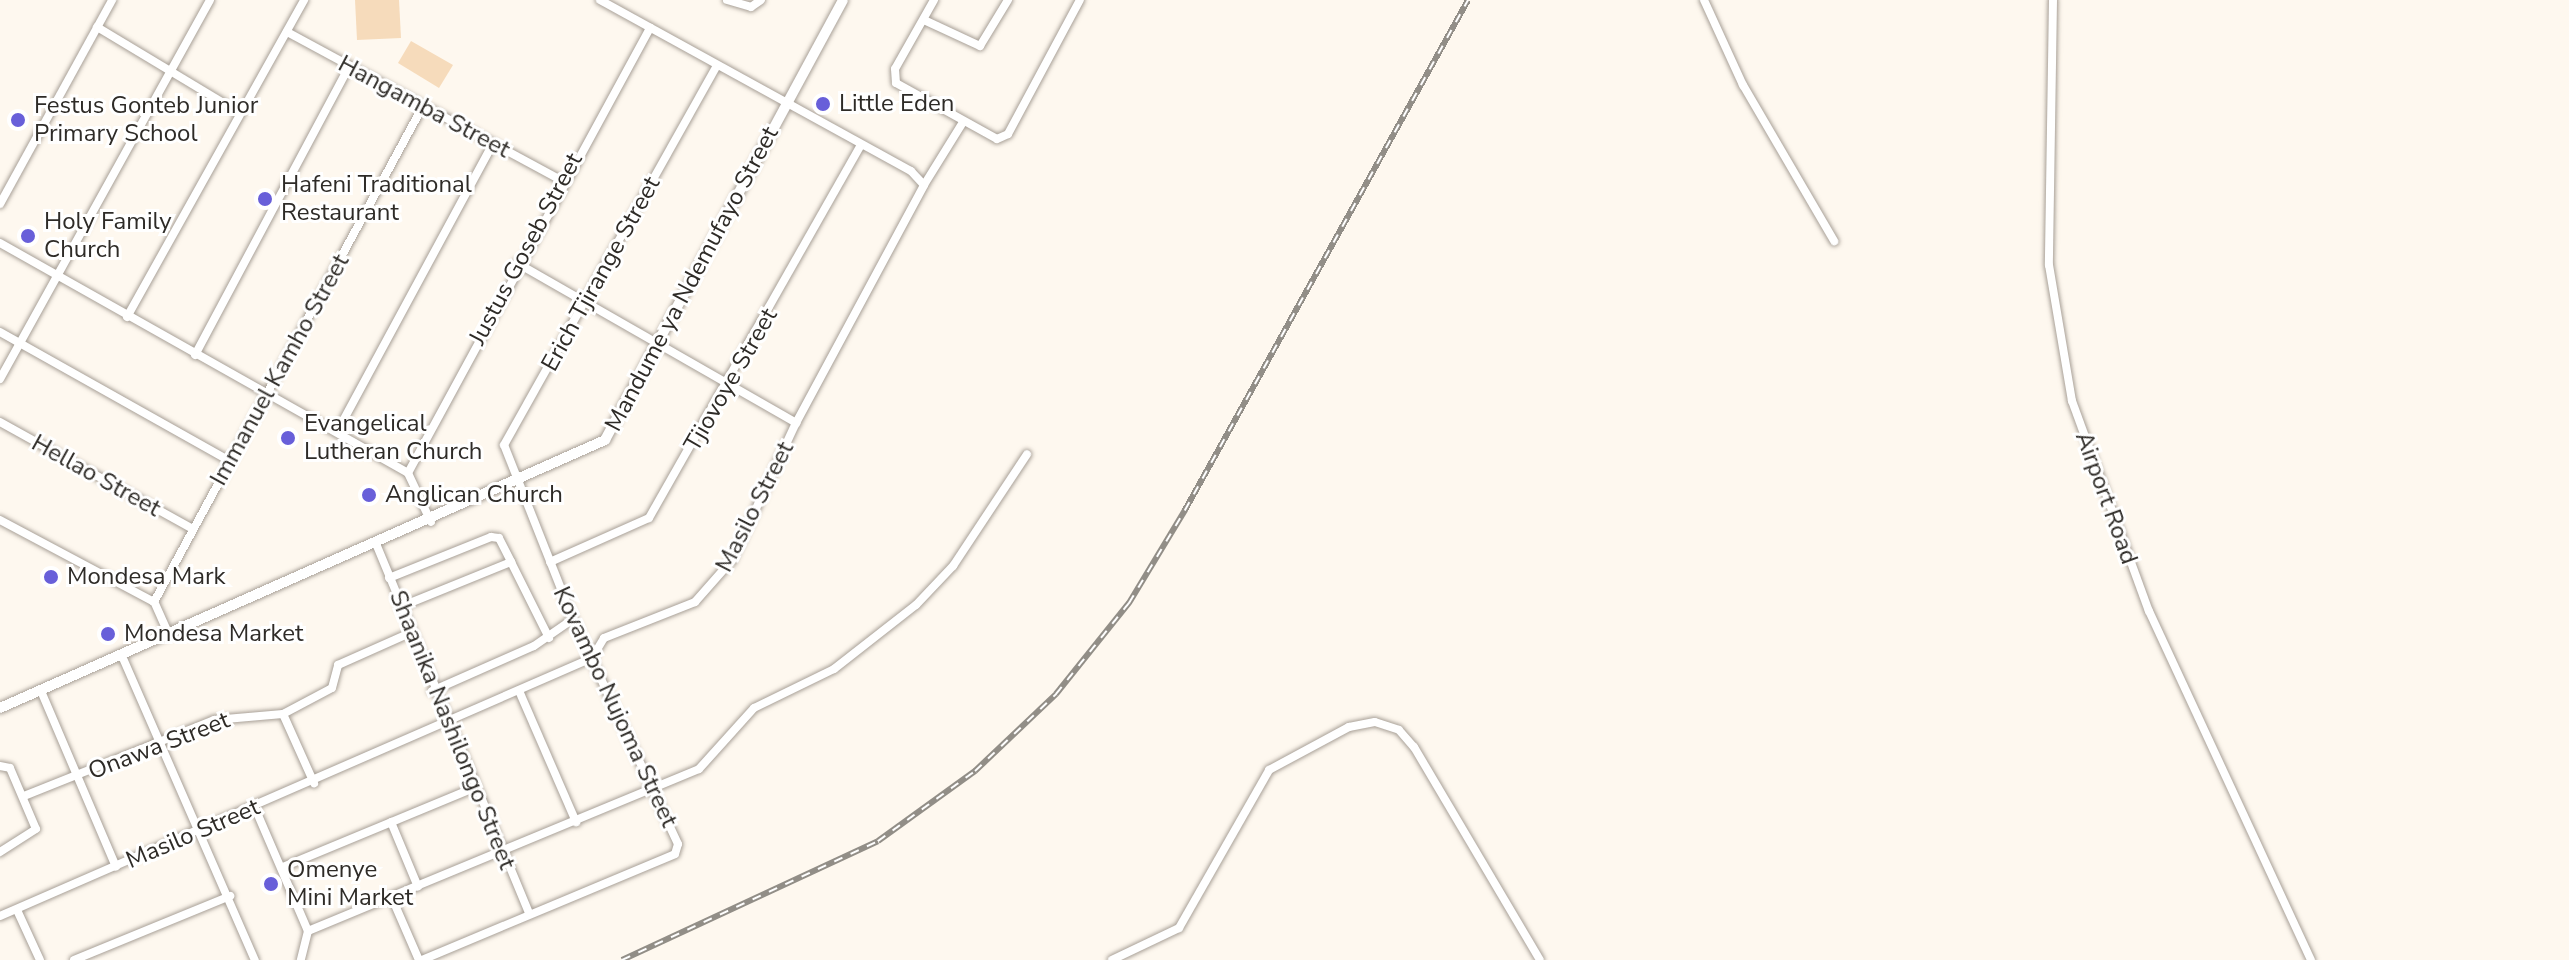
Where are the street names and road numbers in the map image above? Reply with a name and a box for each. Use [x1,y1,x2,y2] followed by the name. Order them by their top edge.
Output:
[333,50,515,164] street label: Hangamba Street
[599,122,785,436] street label: Mandume ya Ndemufayo Street
[463,148,589,350] street label: Justus Goseb Street
[536,172,666,376] street label: Erich Tjirange Street
[204,249,356,491] street label: Immanuel Kamho Street
[678,303,784,457] street label: Tjiovoye Street
[2069,428,2143,568] street label: Airport Road
[27,429,165,523] street label: Hellao Street
[710,437,800,577] street label: Masilo Street
[547,582,683,832] street label: Kovambo Nujoma Street
[383,586,521,874] street label: Shaanika Nashilongo Street
[84,706,234,786] street label: Onawa Street
[122,793,264,875] street label: Masilo Street

